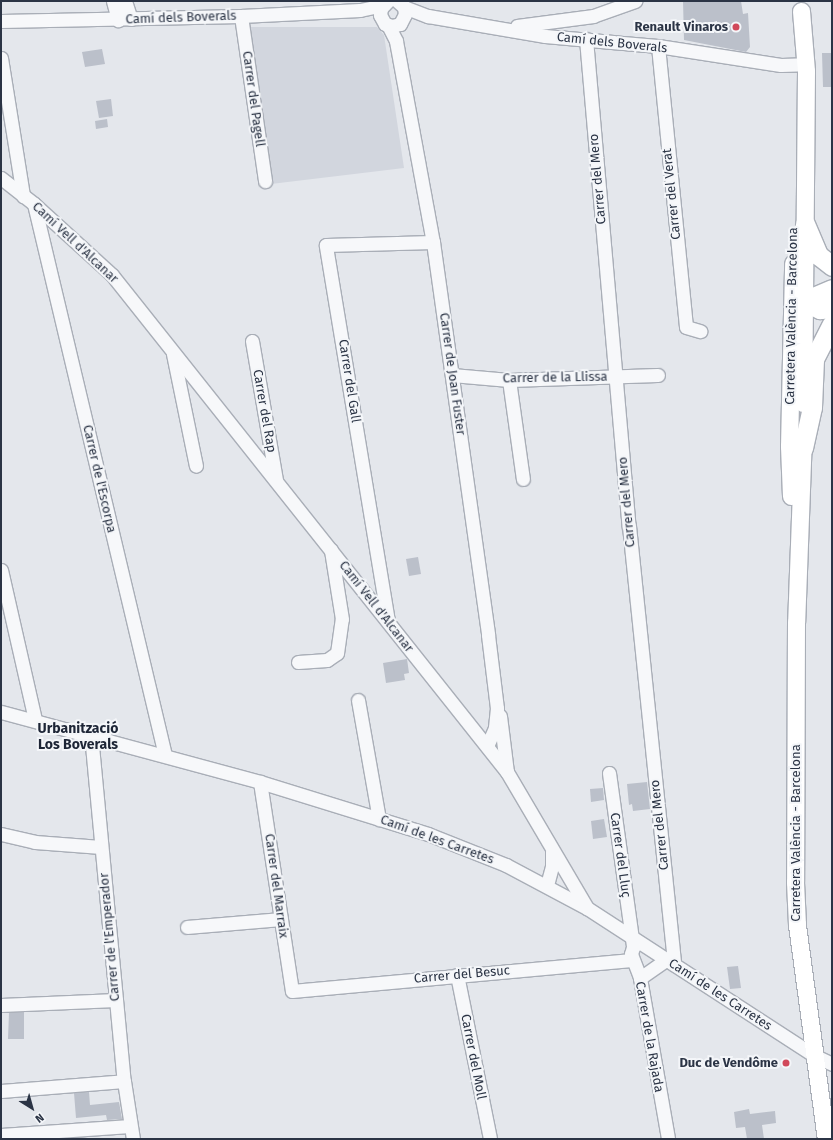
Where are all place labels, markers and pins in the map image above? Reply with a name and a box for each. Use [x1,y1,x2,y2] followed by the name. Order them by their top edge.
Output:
[635,19,728,35] place label: Renault Vinaros
[731,22,741,32] marker: Renault Vinaros
[679,1055,778,1071] place label: Duc de Vendôme
[781,1058,791,1068] marker: Duc de Vendôme

